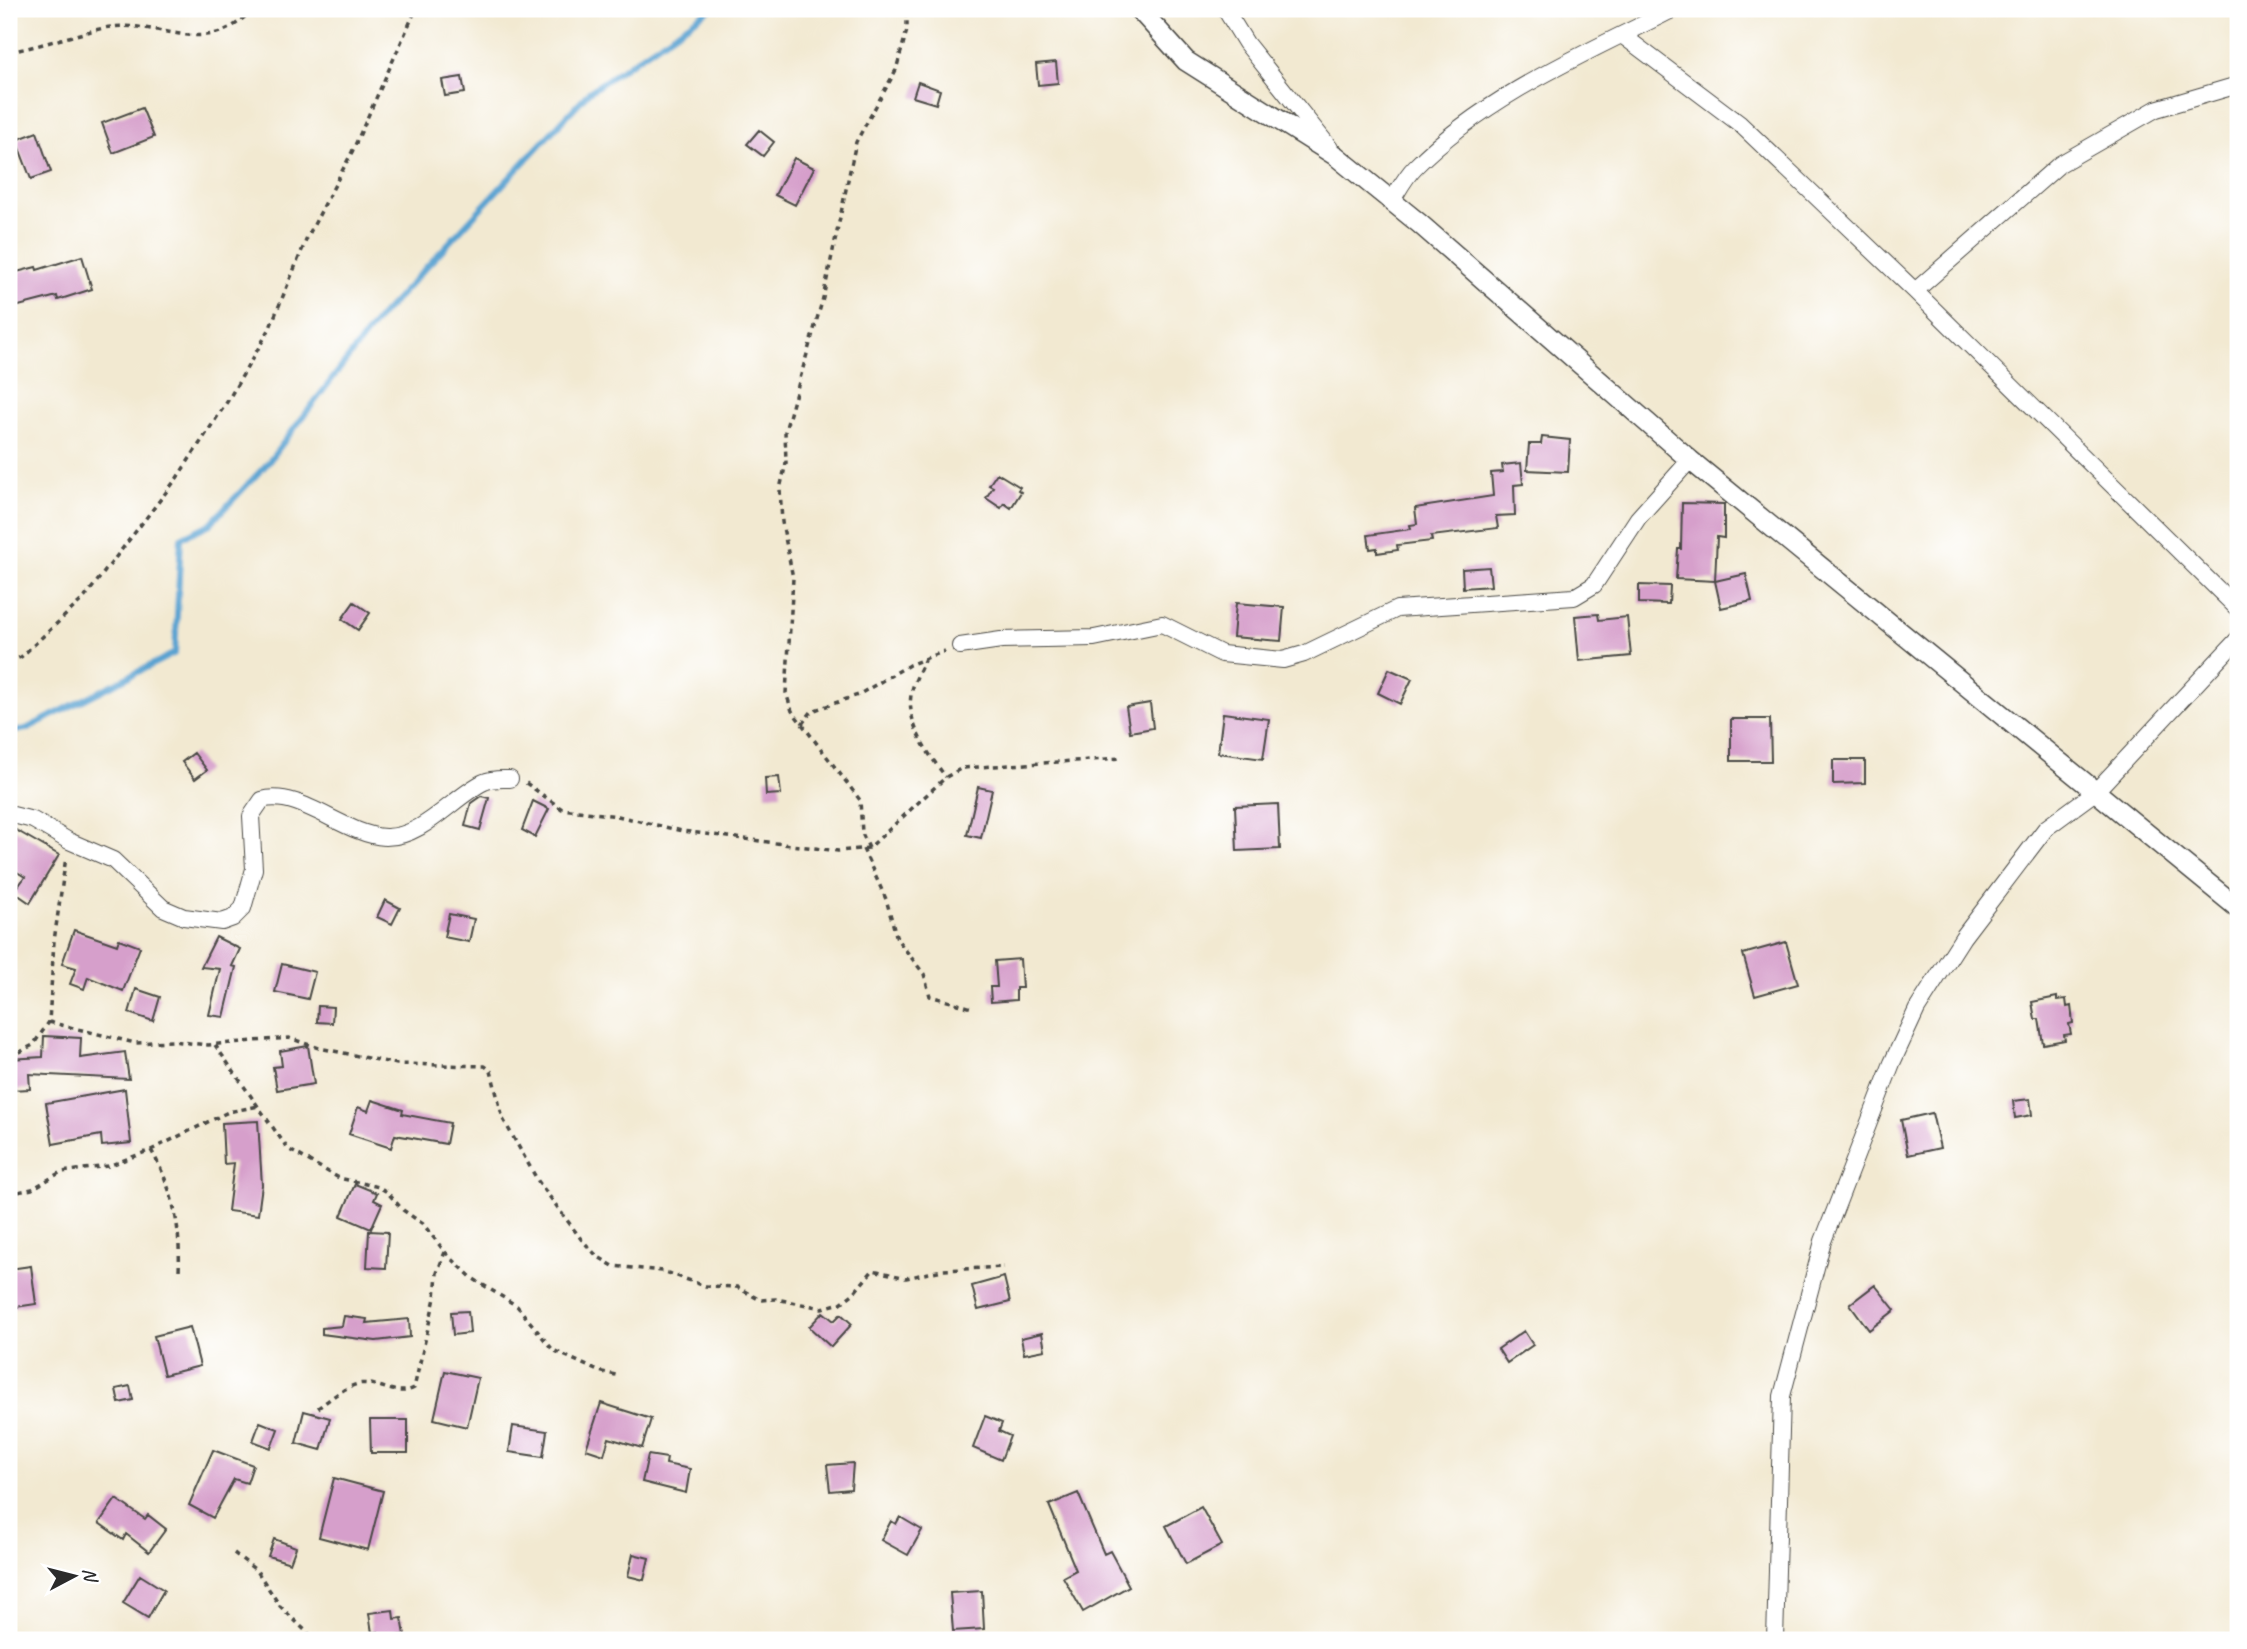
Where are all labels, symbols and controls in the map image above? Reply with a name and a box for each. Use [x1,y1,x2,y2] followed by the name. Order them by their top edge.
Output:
[38,1540,108,1610] north arrow
[77,1567,103,1585] text: N

